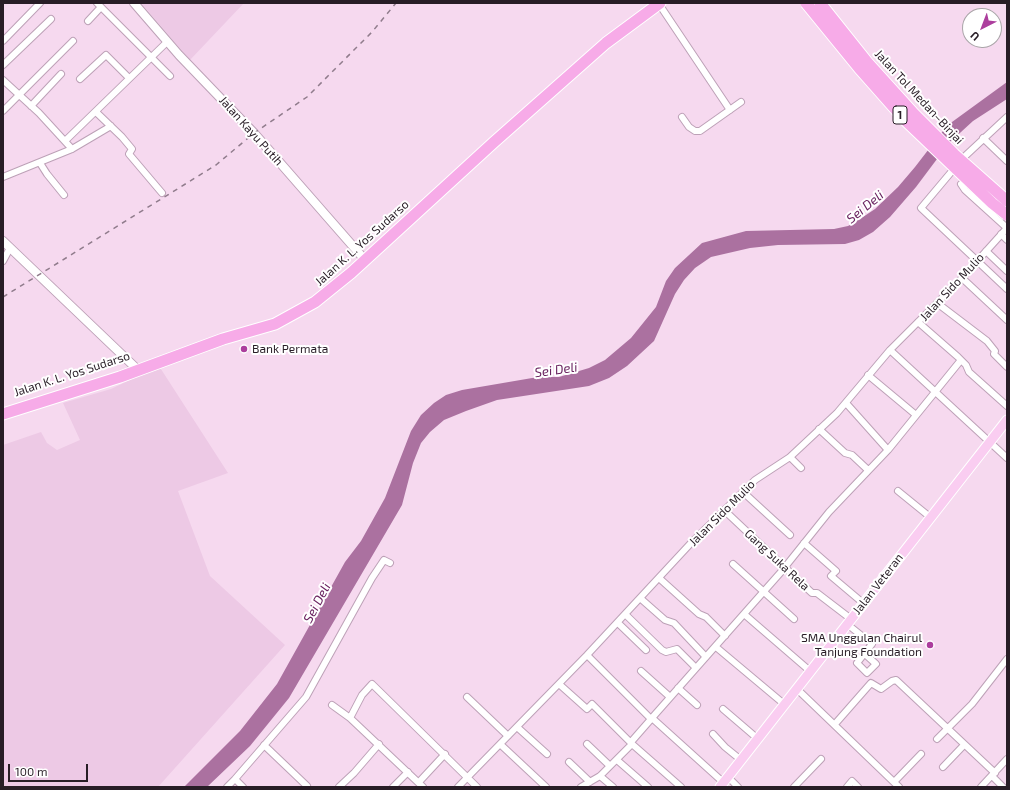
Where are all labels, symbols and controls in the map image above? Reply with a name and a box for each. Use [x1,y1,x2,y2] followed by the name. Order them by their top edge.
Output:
[962,8,1002,48] north arrow
[967,29,981,44] text: U
[872,47,966,147] street label: Jalan Tol Medan–Binjai
[216,93,286,169] street label: Jalan Kayu Putih
[893,106,907,124] road number: 1
[843,187,887,227] water label: Sei Deli
[312,197,412,289] street label: Jalan K. L. Yos Sudarso
[917,250,987,324] street label: Jalan Sido Mulio
[252,342,328,356] place label: Bank Permata
[239,344,249,354] marker: Bank Permata
[12,348,132,400] street label: Jalan K. L. Yos Sudarso
[534,359,578,381] water label: Sei Deli
[686,477,758,549] street label: Jalan Sido Mulio
[742,526,812,594] street label: Gang Suka Rela
[850,551,906,617] street label: Jalan Veteran
[300,580,334,626] water label: Sei Deli
[801,631,922,659] place label: SMA Unggulan Chairul Tanjung Foundation
[925,640,935,650] marker: SMA Unggulan Chairul Tanjung Foundation
[10,756,90,782] scale bar
[15,764,47,778] text: 100 m

